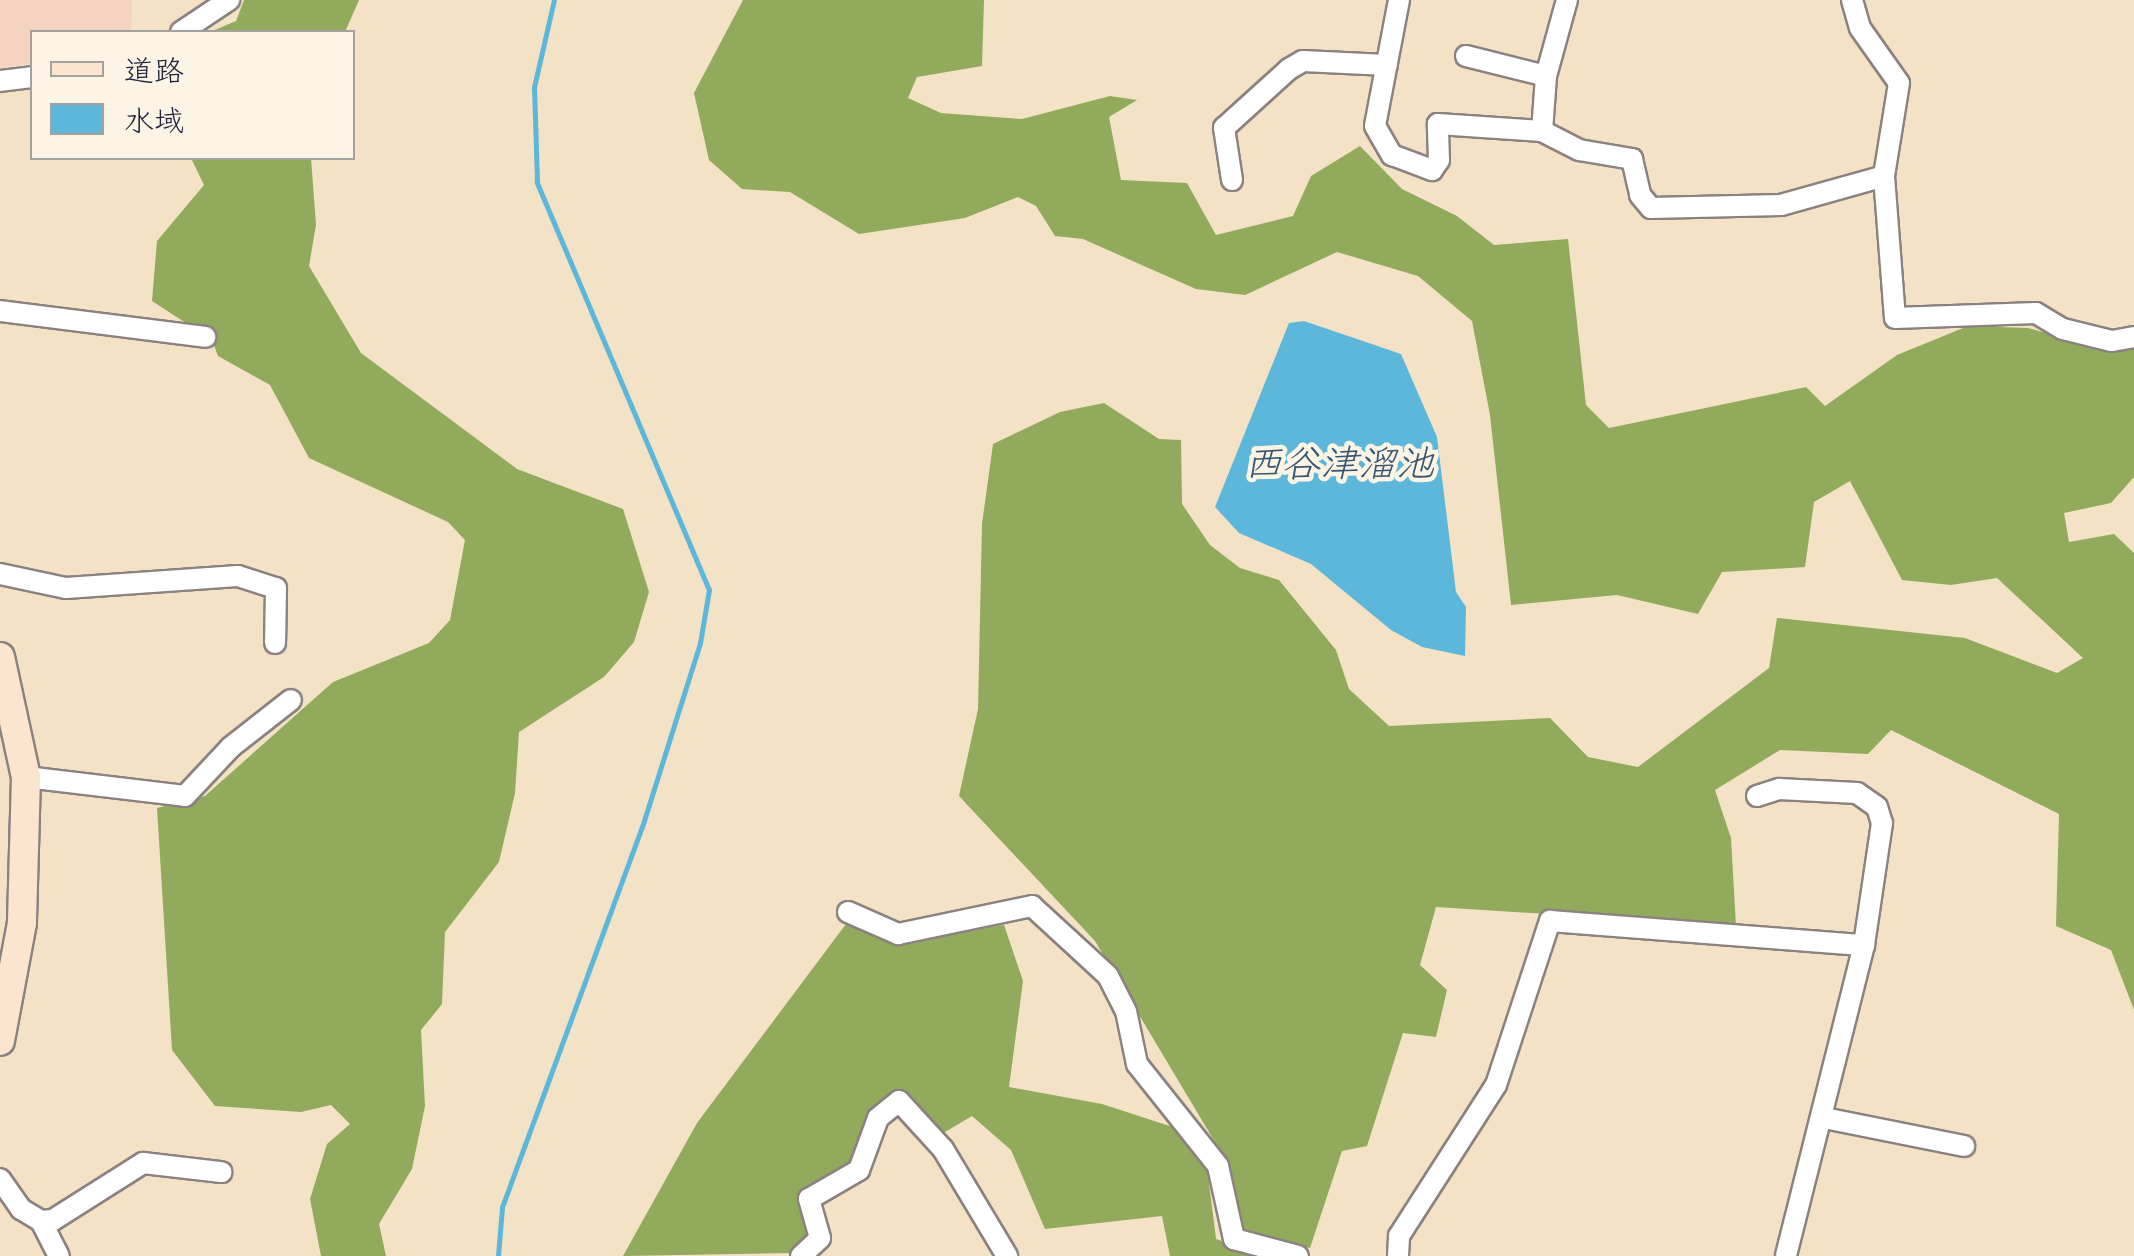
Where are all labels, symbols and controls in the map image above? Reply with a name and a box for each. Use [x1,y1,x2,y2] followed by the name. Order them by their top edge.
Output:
[30,30,355,160] legend
[124,53,184,92] text: 道路
[124,103,184,142] text: 水域
[1244,443,1434,489] water label: 西谷津溜池

